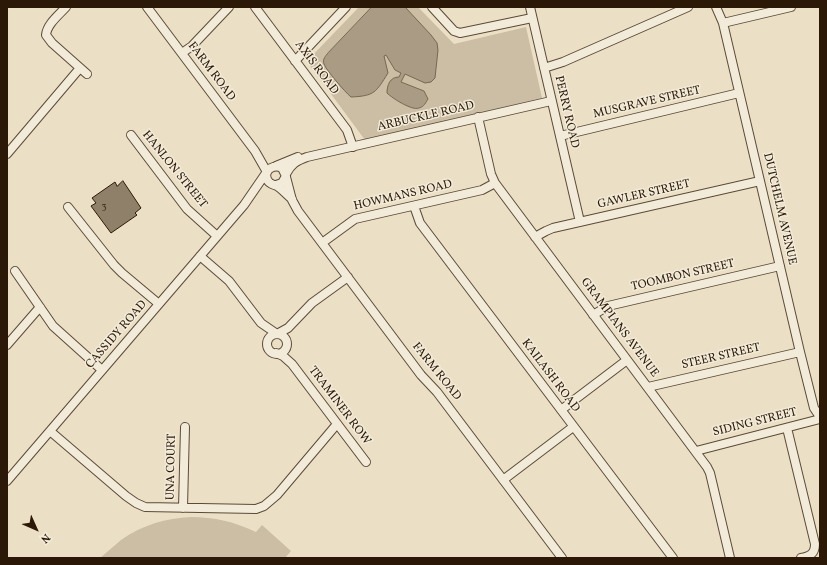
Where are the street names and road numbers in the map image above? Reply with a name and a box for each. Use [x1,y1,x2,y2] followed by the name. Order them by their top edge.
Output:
[291,38,341,98] street label: AXIS ROAD
[184,40,238,104] street label: FARM ROAD
[551,74,581,150] street label: PERRY ROAD
[592,84,702,122] street label: MUSGRAVE STREET
[376,99,476,135] street label: ARBUCKLE ROAD
[138,128,210,212] street label: HANLON STREET
[759,152,799,266] street label: DUTCHELM AVENUE
[596,177,692,213] street label: GAWLER STREET
[352,178,454,214] street label: HOWMANS ROAD
[630,257,736,295] street label: TOOMBON STREET
[577,276,661,380] street label: GRAMPIANS AVENUE
[83,298,151,372] street label: CASSIDY ROAD
[518,337,582,415] street label: KAILASH ROAD
[408,340,464,404] street label: FARM ROAD
[680,341,762,373] street label: STEER STREET
[305,364,373,448] street label: TRAMINER ROW
[711,406,799,440] street label: SIDING STREET
[164,434,180,500] street label: UNA COURT

